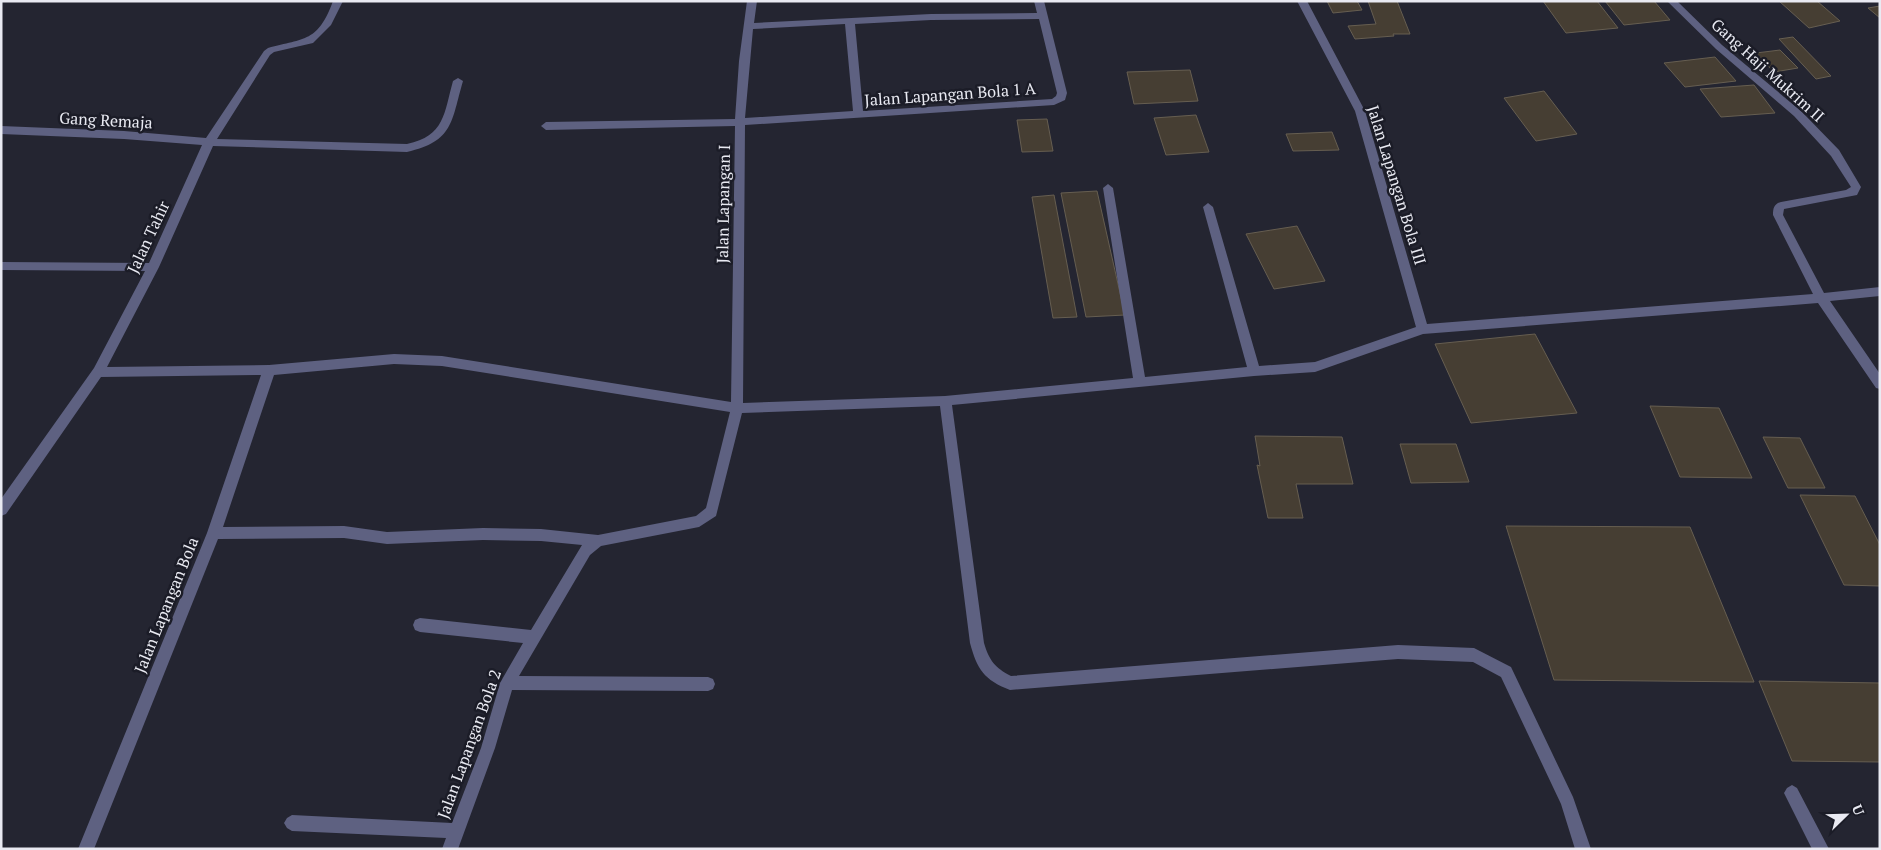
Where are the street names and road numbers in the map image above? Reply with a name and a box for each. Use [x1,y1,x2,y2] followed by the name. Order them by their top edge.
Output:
[1707,13,1829,127] street label: Gang Haji Mukrim II
[864,77,1036,111] street label: Jalan Lapangan Bola 1 A
[1362,103,1432,267] street label: Jalan Lapangan Bola III
[59,107,153,133] street label: Gang Remaja
[711,144,735,264] street label: Jalan Lapangan I
[122,196,175,277] street label: Jalan Tahir
[129,534,203,676] street label: Jalan Lapangan Bola
[432,666,506,822] street label: Jalan Lapangan Bola 2

